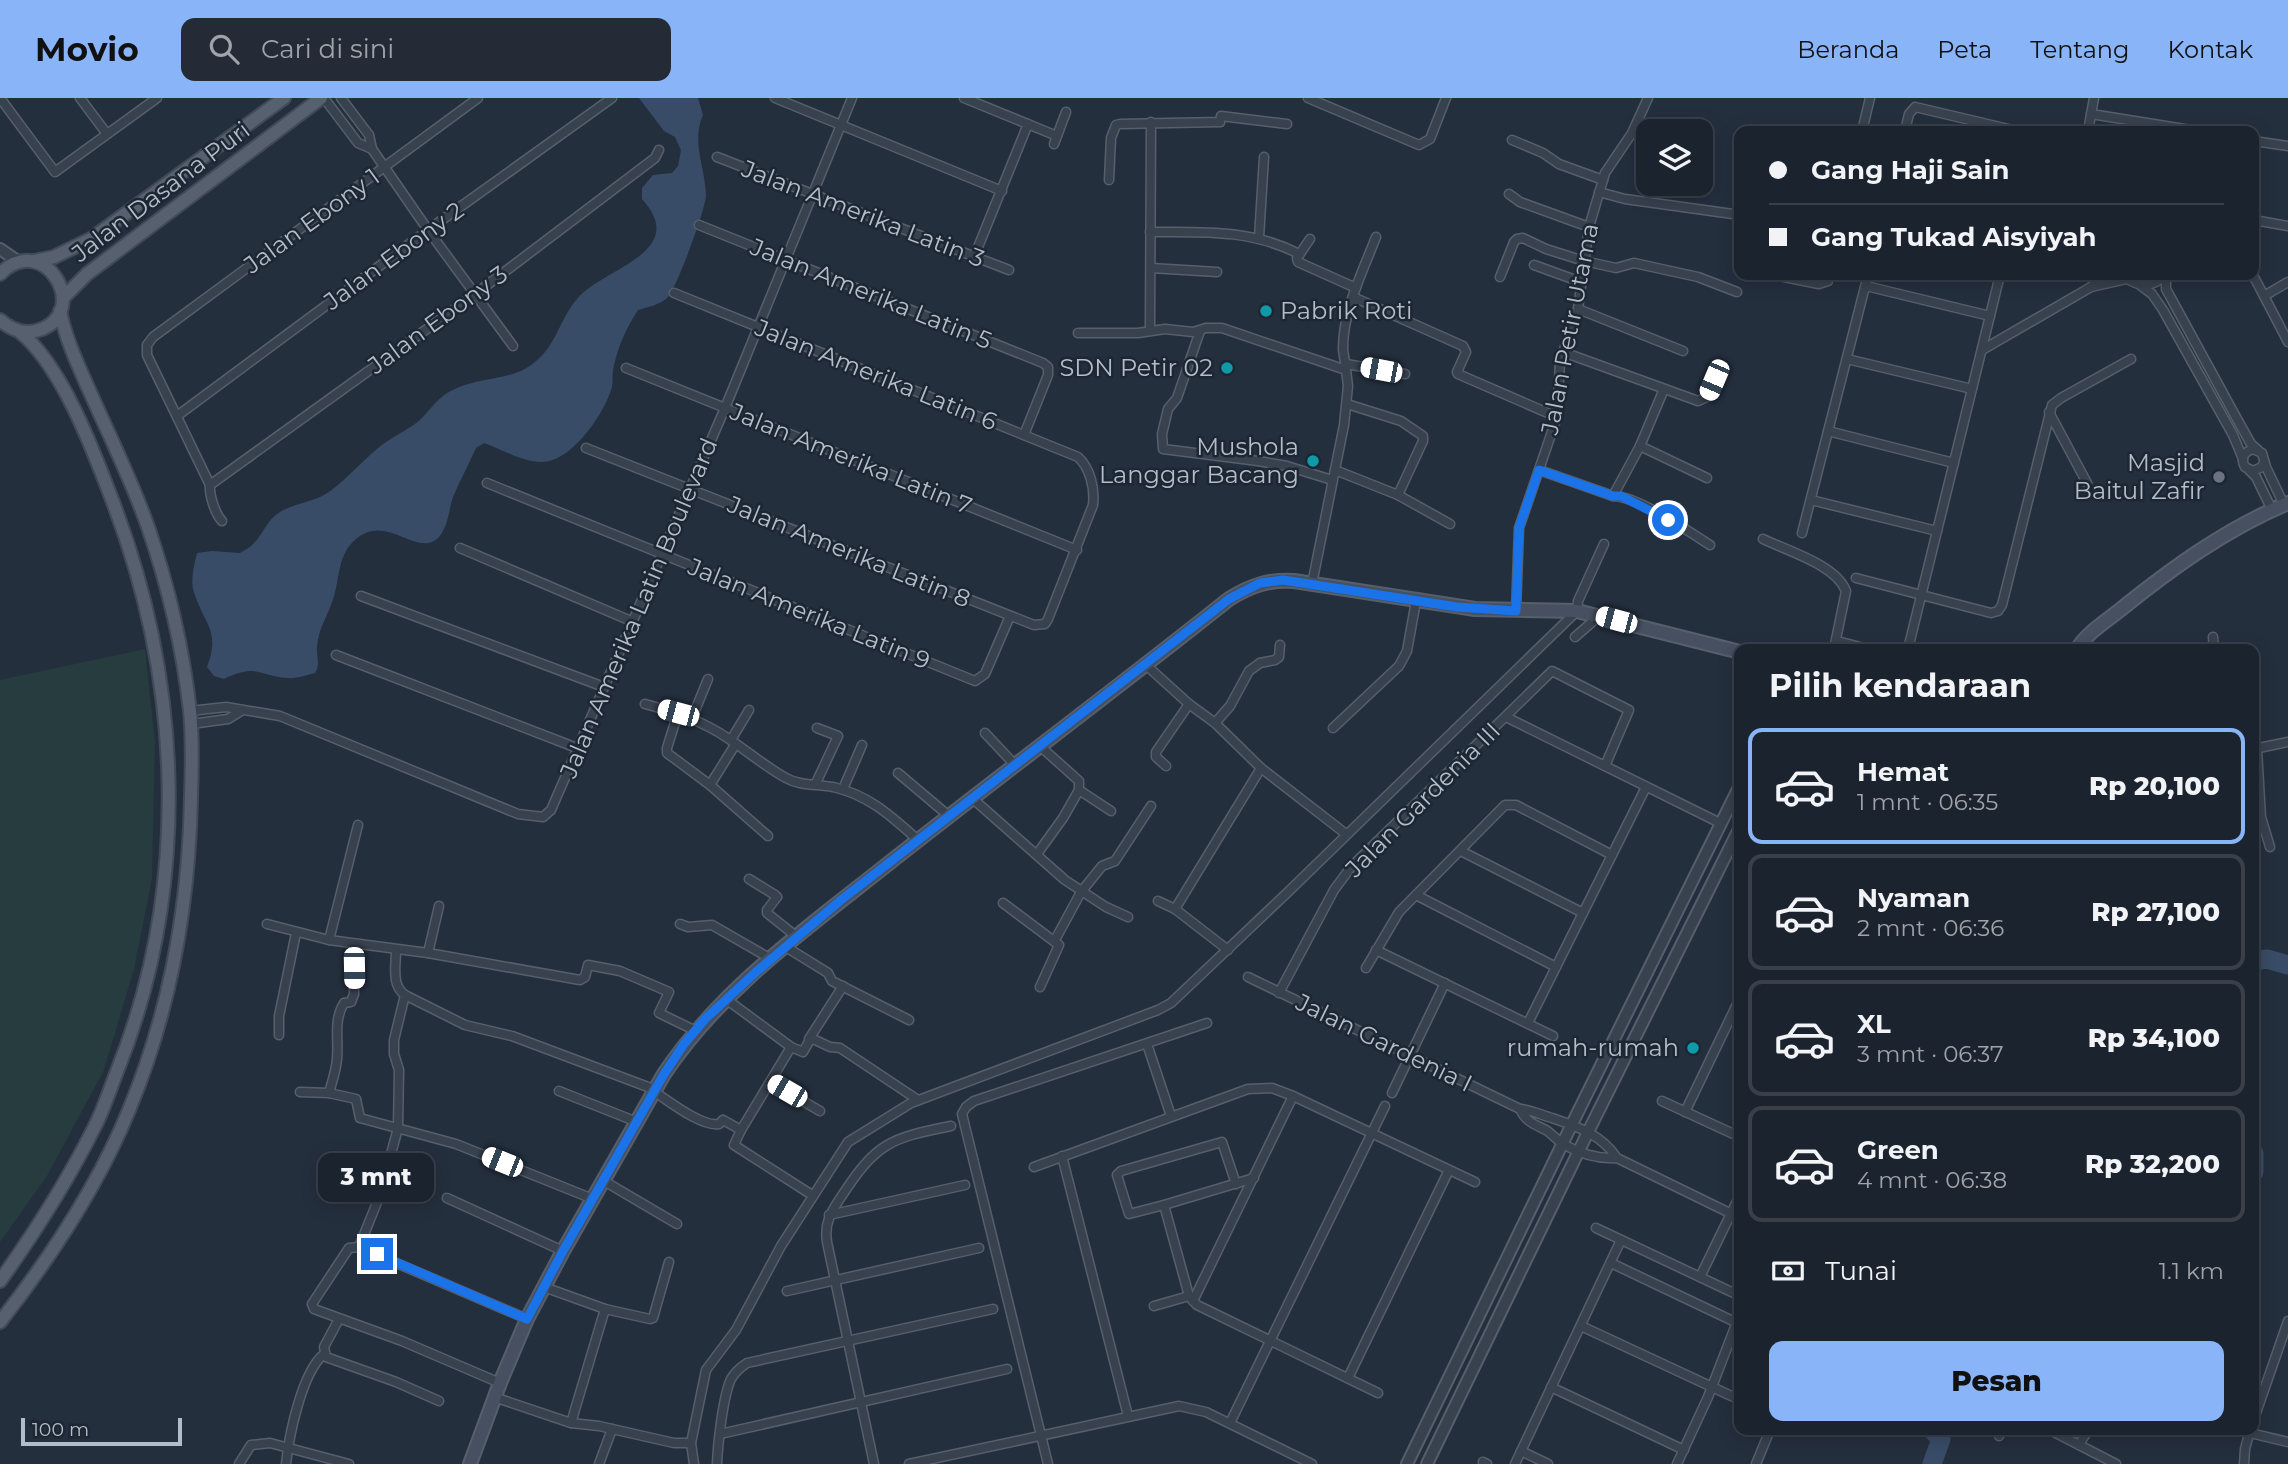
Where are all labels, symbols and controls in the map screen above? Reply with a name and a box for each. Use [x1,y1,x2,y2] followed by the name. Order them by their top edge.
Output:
[181,18,671,81] search box
[35,29,139,69] text: Movio
[205,30,243,68] icon: search
[261,33,394,65] text: Cari di sini
[1797,35,1899,64] text: Beranda
[1937,35,1992,64] text: Peta
[2030,35,2129,64] text: Tentang
[2167,35,2253,64] text: Kontak
[65,115,255,269] street label: Jalan Dasana Puri
[1636,119,1713,196] map controls
[1636,119,1713,196] button: layers
[737,154,989,273] street label: Jalan Amerika Latin 3
[1811,154,2009,186] text: Gang Haji Sain
[237,162,385,280] street label: Jalan Ebony 1
[317,195,469,317] street label: Jalan Ebony 2
[1535,221,1604,438] street label: Jalan Petir Utama
[1811,221,2097,253] text: Gang Tukad Aisyiyah
[745,231,996,355] street label: Jalan Amerika Latin 5
[362,259,513,380] street label: Jalan Ebony 3
[1280,296,1412,325] place label: Pabrik Roti
[1258,303,1274,319] marker: Pabrik Roti
[750,312,1001,436] street label: Jalan Amerika Latin 6
[1060,353,1213,382] place label: SDN Petir 02
[1359,356,1404,384] car
[1697,357,1732,403] car
[1219,360,1235,376] marker: SDN Petir 02
[725,396,976,520] street label: Jalan Amerika Latin 7
[1099,432,1299,489] place label: Mushola Langgar Bacang
[553,434,723,783] street label: Jalan Amerika Latin Boulevard
[2074,448,2205,505] place label: Masjid Baitul Zafir
[1305,453,1321,469] marker: Mushola Langgar Bacang
[2211,469,2227,485] marker: Masjid Baitul Zafir
[723,489,975,614] street label: Jalan Amerika Latin 8
[1652,504,1684,536] route start
[683,551,934,675] street label: Jalan Amerika Latin 9
[1593,604,1640,636] car
[1769,666,2031,705] text: Pilih kendaraan
[655,697,702,729] car
[1339,716,1506,884] street label: Jalan Gardenia III
[1773,755,1836,818] icon: car
[1857,756,1949,788] text: Hemat
[2089,770,2220,802] text: Rp 20,100
[1857,788,1998,816] text: 1 mnt · 06:35
[1773,881,1836,944] icon: car
[1857,882,1970,914] text: Nyaman
[2091,896,2220,928] text: Rp 27,100
[1857,914,2004,942] text: 2 mnt · 06:36
[344,947,365,989] car
[1290,987,1477,1098] street label: Jalan Gardenia I
[1773,1007,1836,1070] icon: car
[1857,1008,1891,1040] text: XL
[2088,1022,2220,1054] text: Rp 34,100
[1507,1033,1679,1062] place label: rumah-rumah
[1685,1040,1701,1056] marker: rumah-rumah
[1857,1040,2003,1068] text: 3 mnt · 06:37
[764,1071,811,1111] car
[1773,1133,1836,1196] icon: car
[1857,1134,1939,1166] text: Green
[479,1144,526,1180] car
[2085,1148,2220,1180] text: Rp 32,200
[319,1152,435,1202] callout: 3 mnt
[341,1163,411,1191] text: 3 mnt
[1857,1166,2007,1194] text: 4 mnt · 06:38
[361,1238,393,1270] route end
[1769,1252,1807,1290] icon: cash
[1825,1255,1897,1287] text: Tunai
[2159,1257,2224,1285] text: 1.1 km
[1769,1341,2224,1421] button: Pesan
[21,1415,182,1447] scale bar
[32,1418,89,1441] text: 100 m

